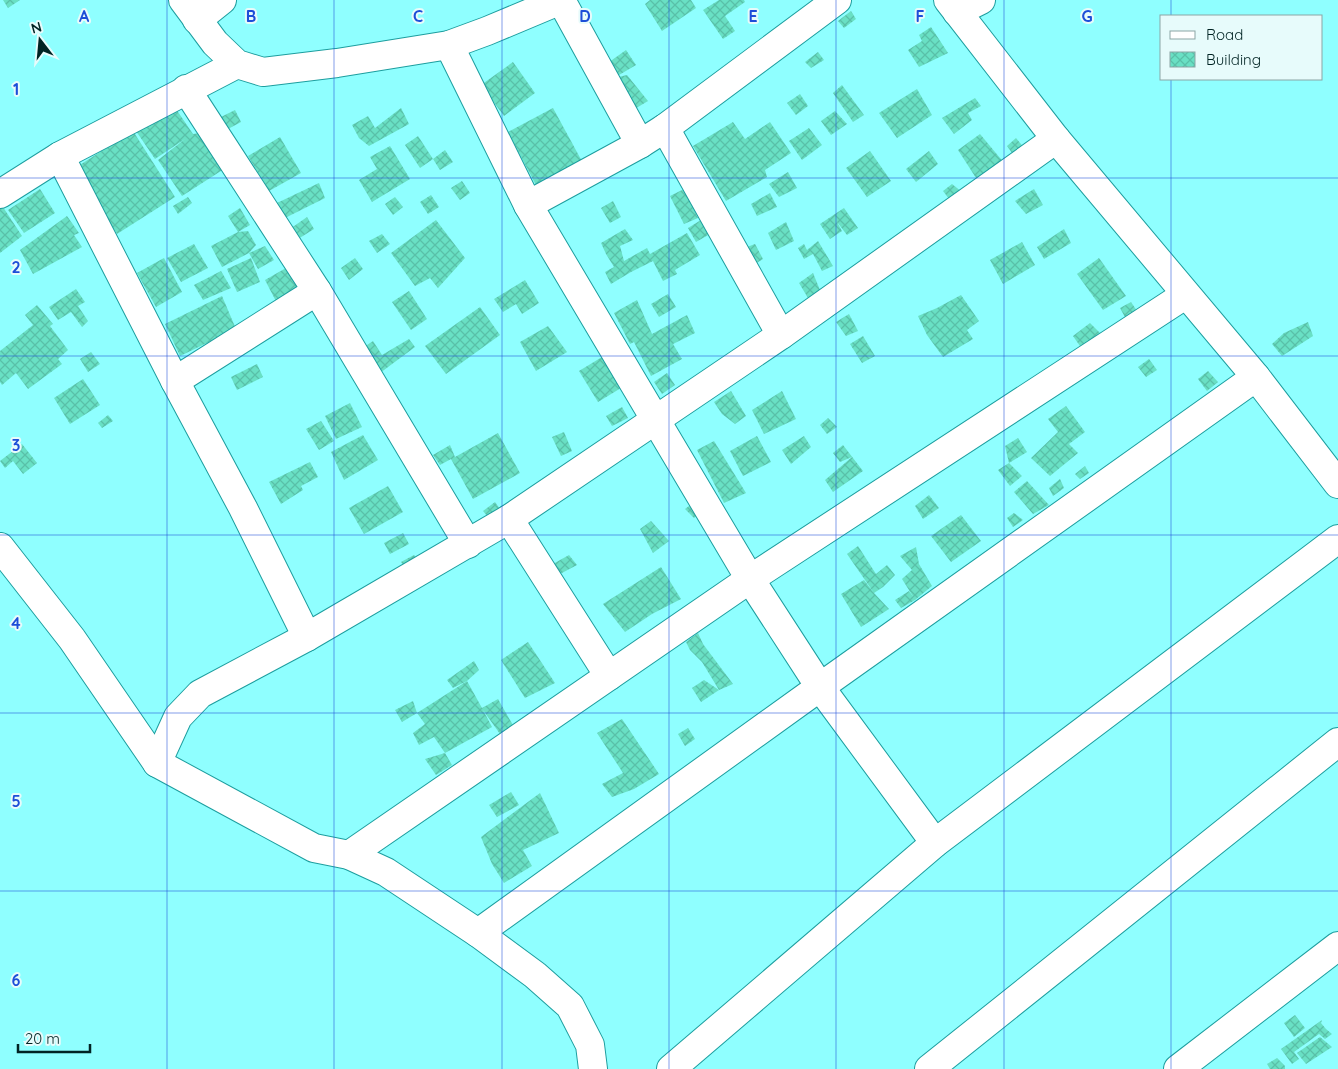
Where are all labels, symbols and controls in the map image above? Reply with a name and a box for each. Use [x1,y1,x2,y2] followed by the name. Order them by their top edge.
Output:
[79,6,90,26] text: A
[246,6,256,26] text: B
[413,6,423,26] text: C
[579,6,591,26] text: D
[748,6,758,26] text: E
[916,6,925,26] text: F
[1081,6,1093,26] text: G
[15,15,65,65] north arrow
[1160,15,1323,80] legend
[29,17,44,38] text: N
[1206,25,1243,44] text: Road
[1206,50,1261,69] text: Building
[13,79,19,99] text: 1
[11,257,21,277] text: 2
[12,435,20,455] text: 3
[11,613,21,633] text: 4
[11,791,21,811] text: 5
[12,970,21,990] text: 6
[18,1022,90,1054] scale bar
[25,1029,60,1048] text: 20 m

